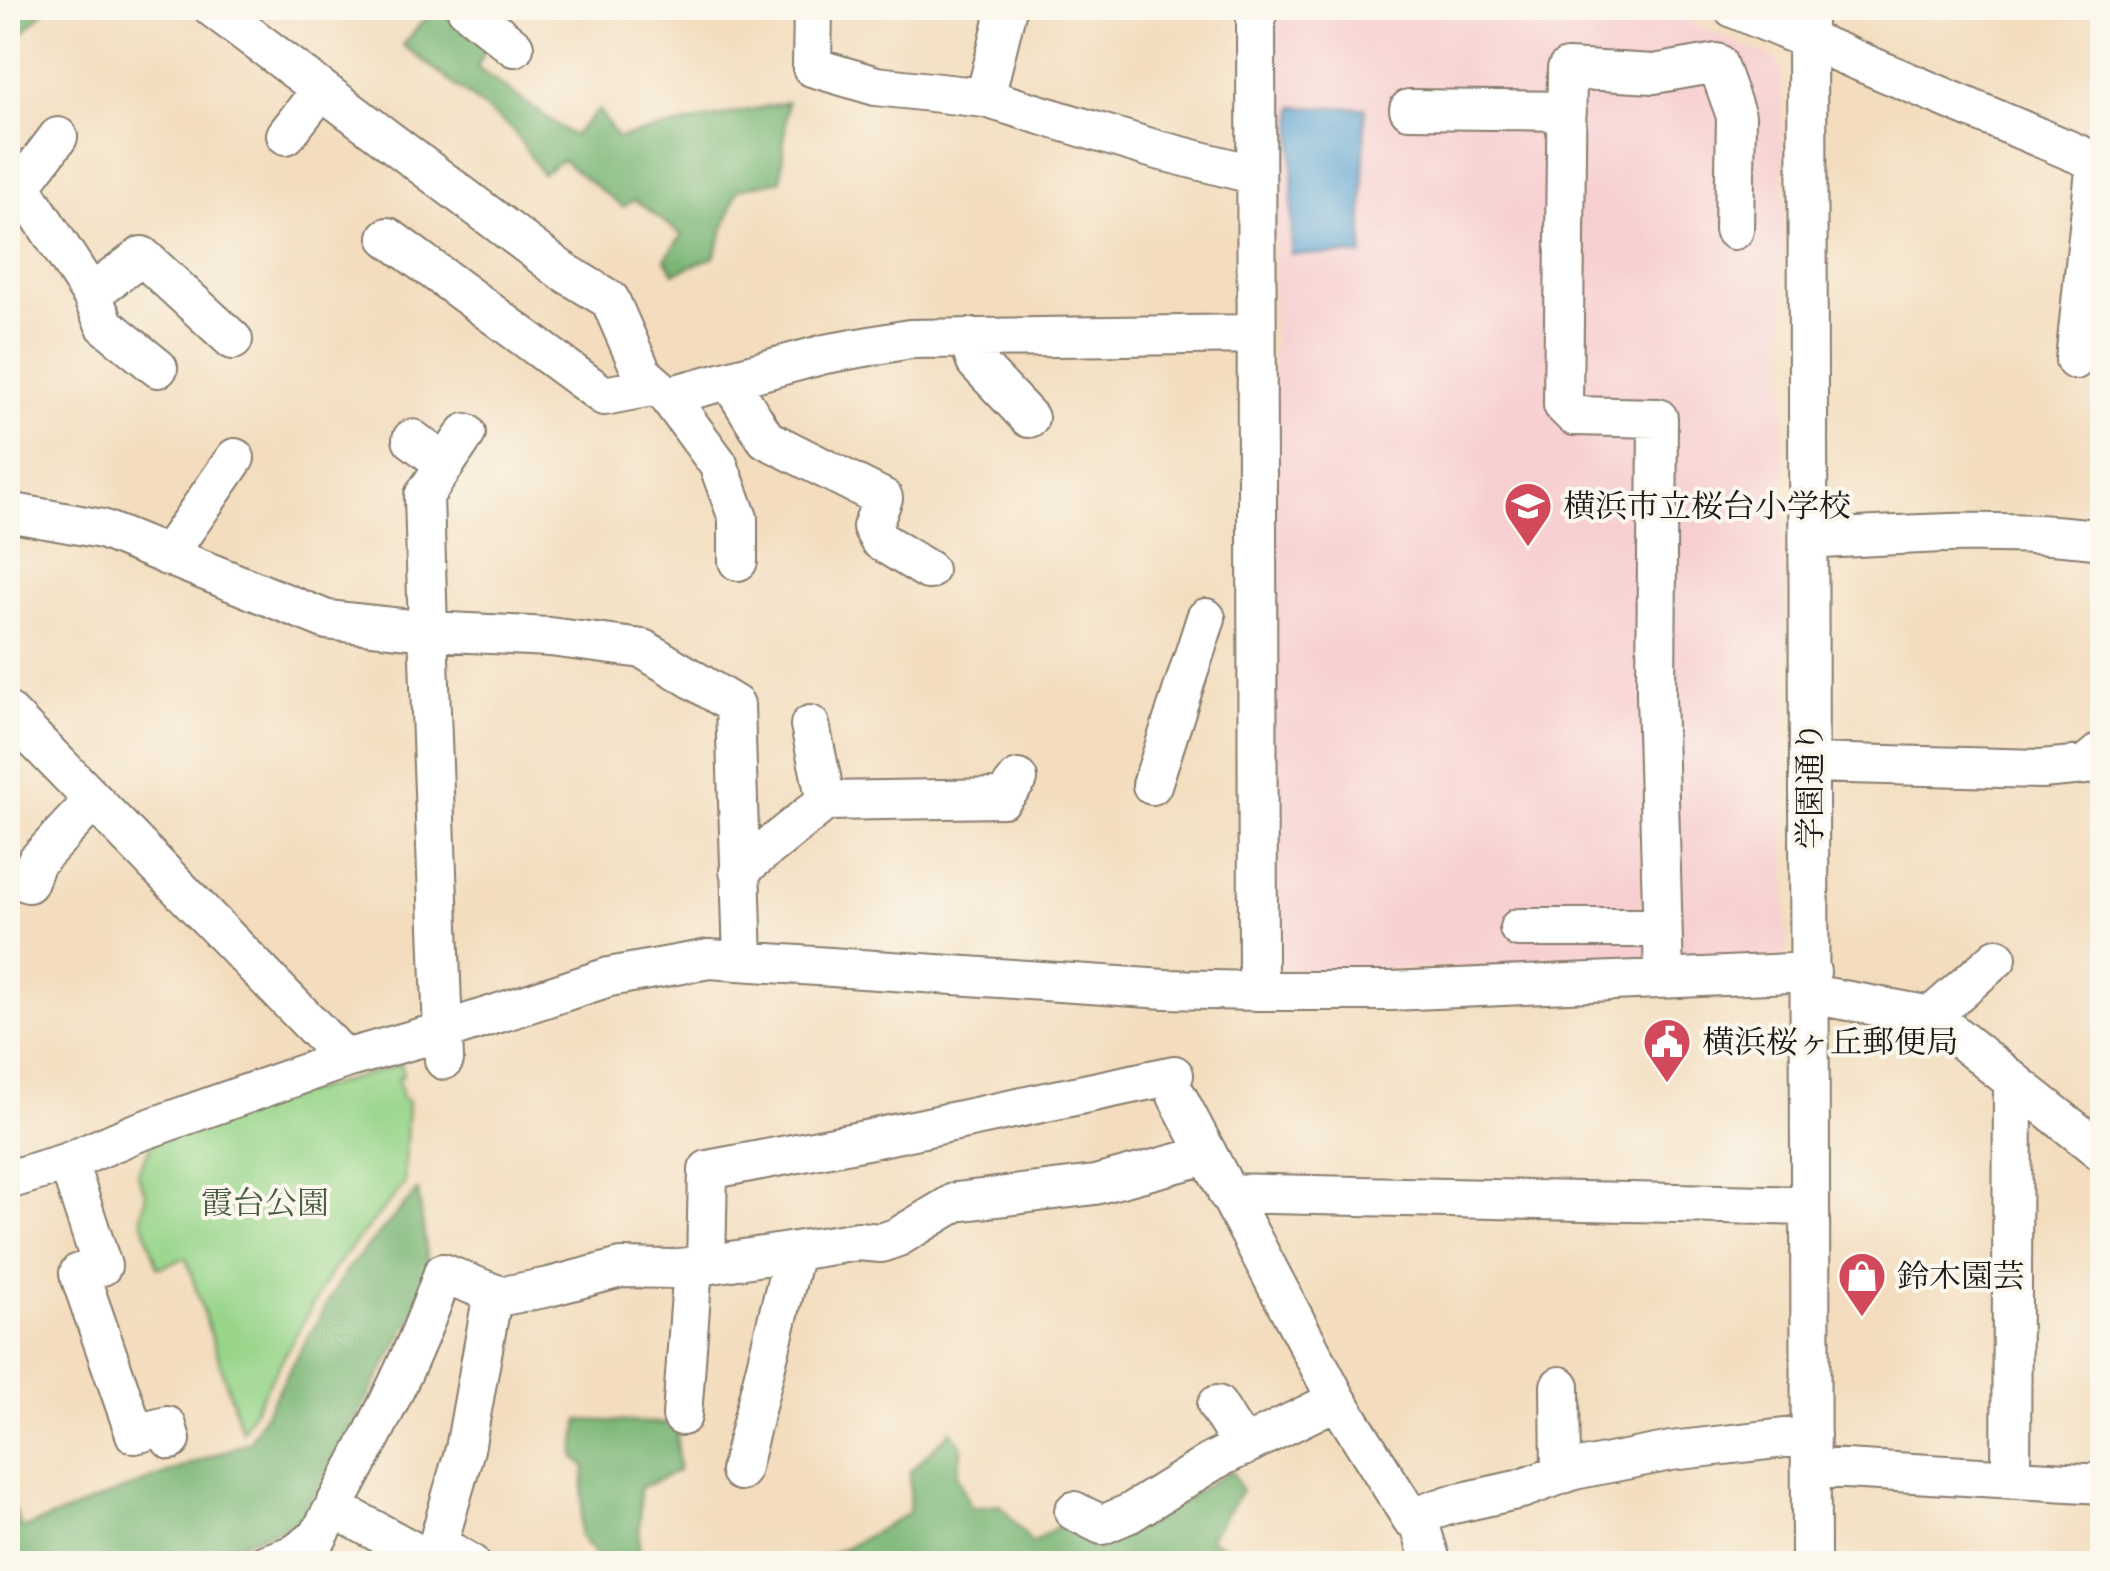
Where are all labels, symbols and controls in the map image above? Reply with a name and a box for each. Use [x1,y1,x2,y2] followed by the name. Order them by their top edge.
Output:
[1502,480,1554,548] school or university icon: 横浜市立桜台小学校
[1563,487,1851,527] place label: 横浜市立桜台小学校
[1791,721,1831,849] street label: 学園通り
[1641,1016,1693,1084] public building icon: 横浜桜ヶ丘郵便局
[1702,1023,1958,1063] place label: 横浜桜ヶ丘郵便局
[201,1184,329,1224] park label: 霞台公園
[1836,1250,1888,1318] shop icon: 鈴木園芸
[1897,1257,2025,1297] place label: 鈴木園芸

